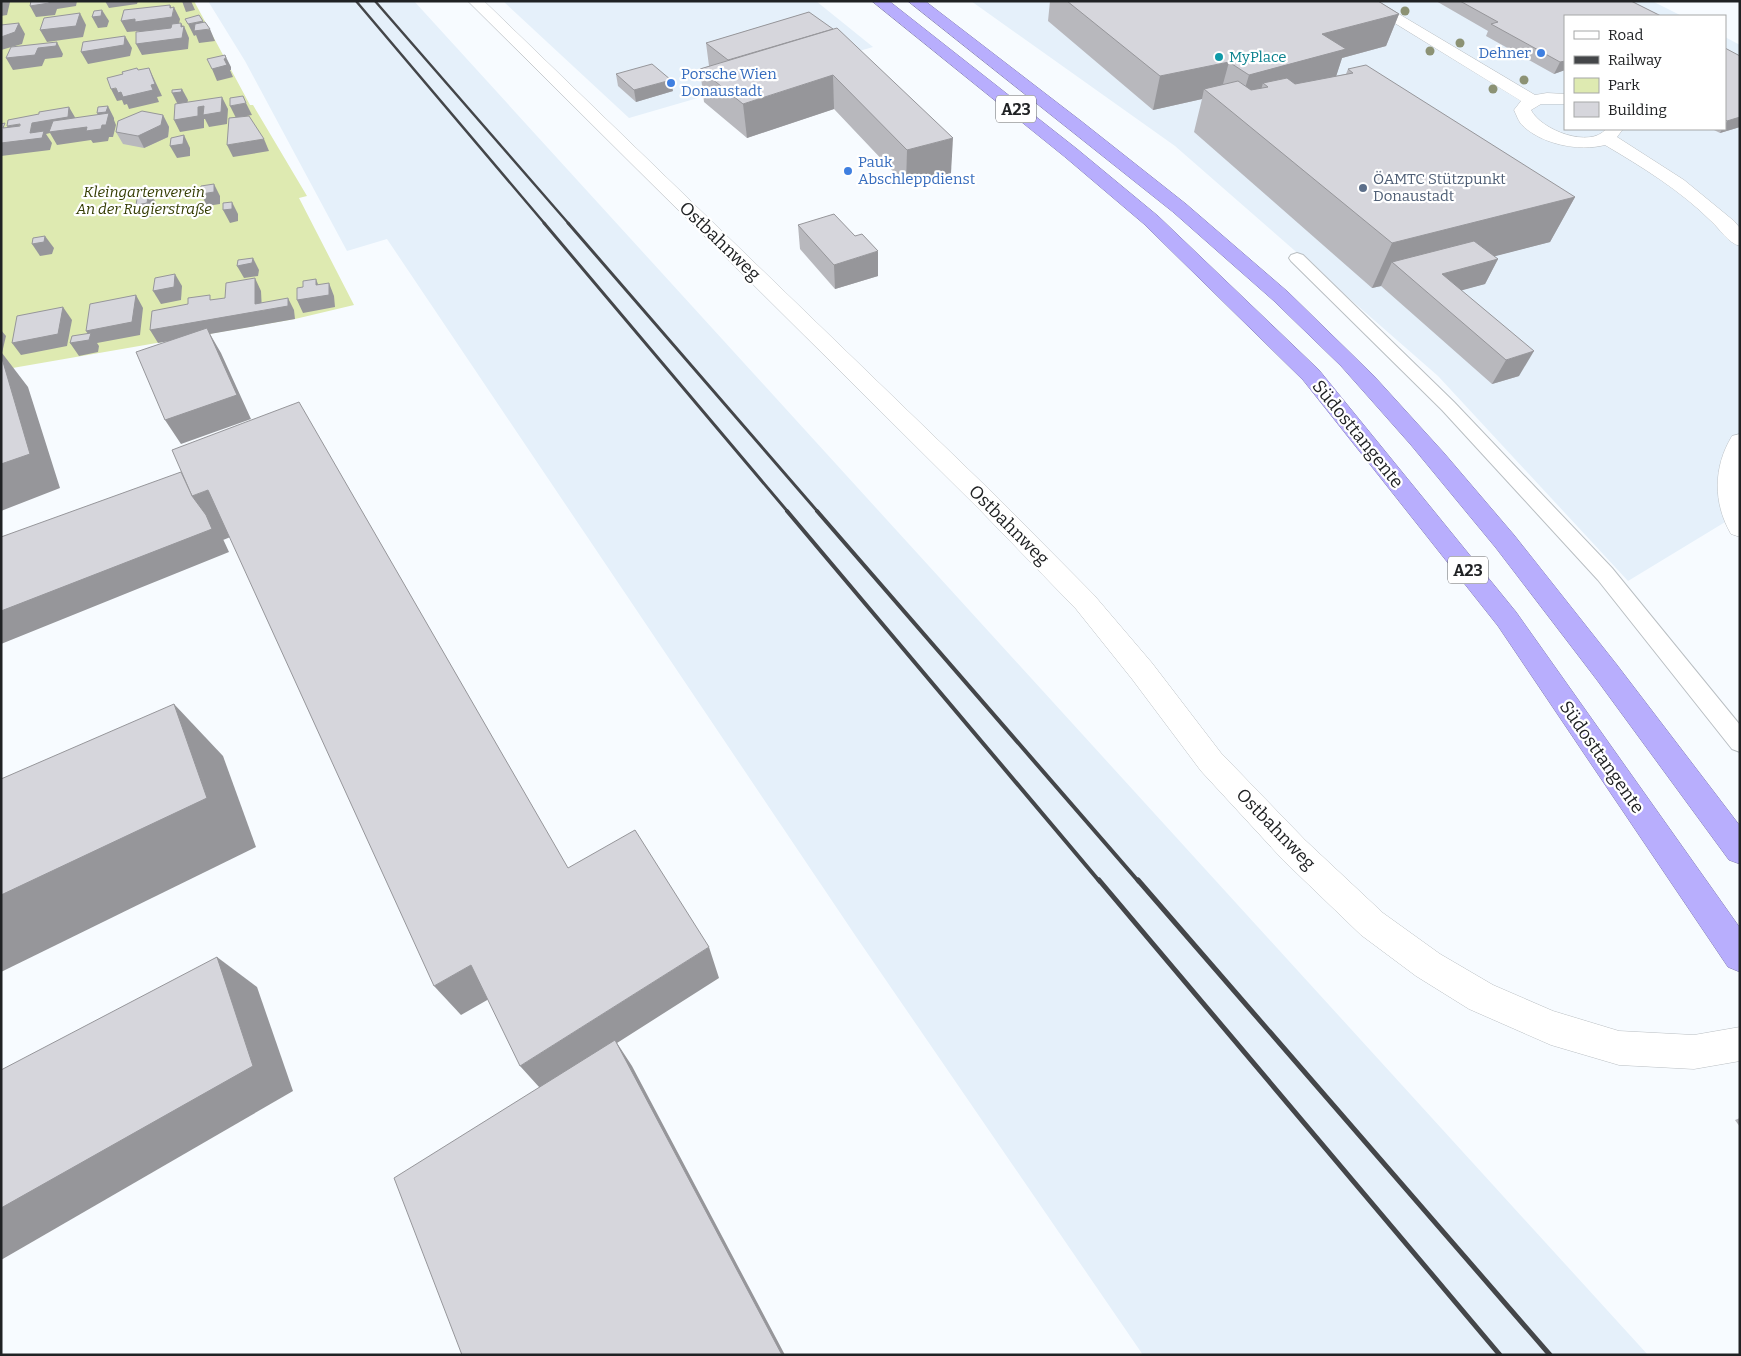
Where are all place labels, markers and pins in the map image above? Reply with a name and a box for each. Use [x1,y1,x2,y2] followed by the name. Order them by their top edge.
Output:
[1478,44,1531,62] place label: Dehner
[1535,47,1547,59] marker: Dehner
[1229,48,1287,66] place label: MyPlace
[1213,51,1225,63] marker: MyPlace
[681,65,777,100] place label: Porsche Wien Donaustadt
[665,77,677,89] marker: Porsche Wien Donaustadt
[858,153,976,188] place label: Pauk Abschleppdienst
[842,165,854,177] marker: Pauk Abschleppdienst
[1373,170,1506,205] place label: ÖAMTC Stützpunkt Donaustadt
[1357,182,1369,194] marker: ÖAMTC Stützpunkt Donaustadt

